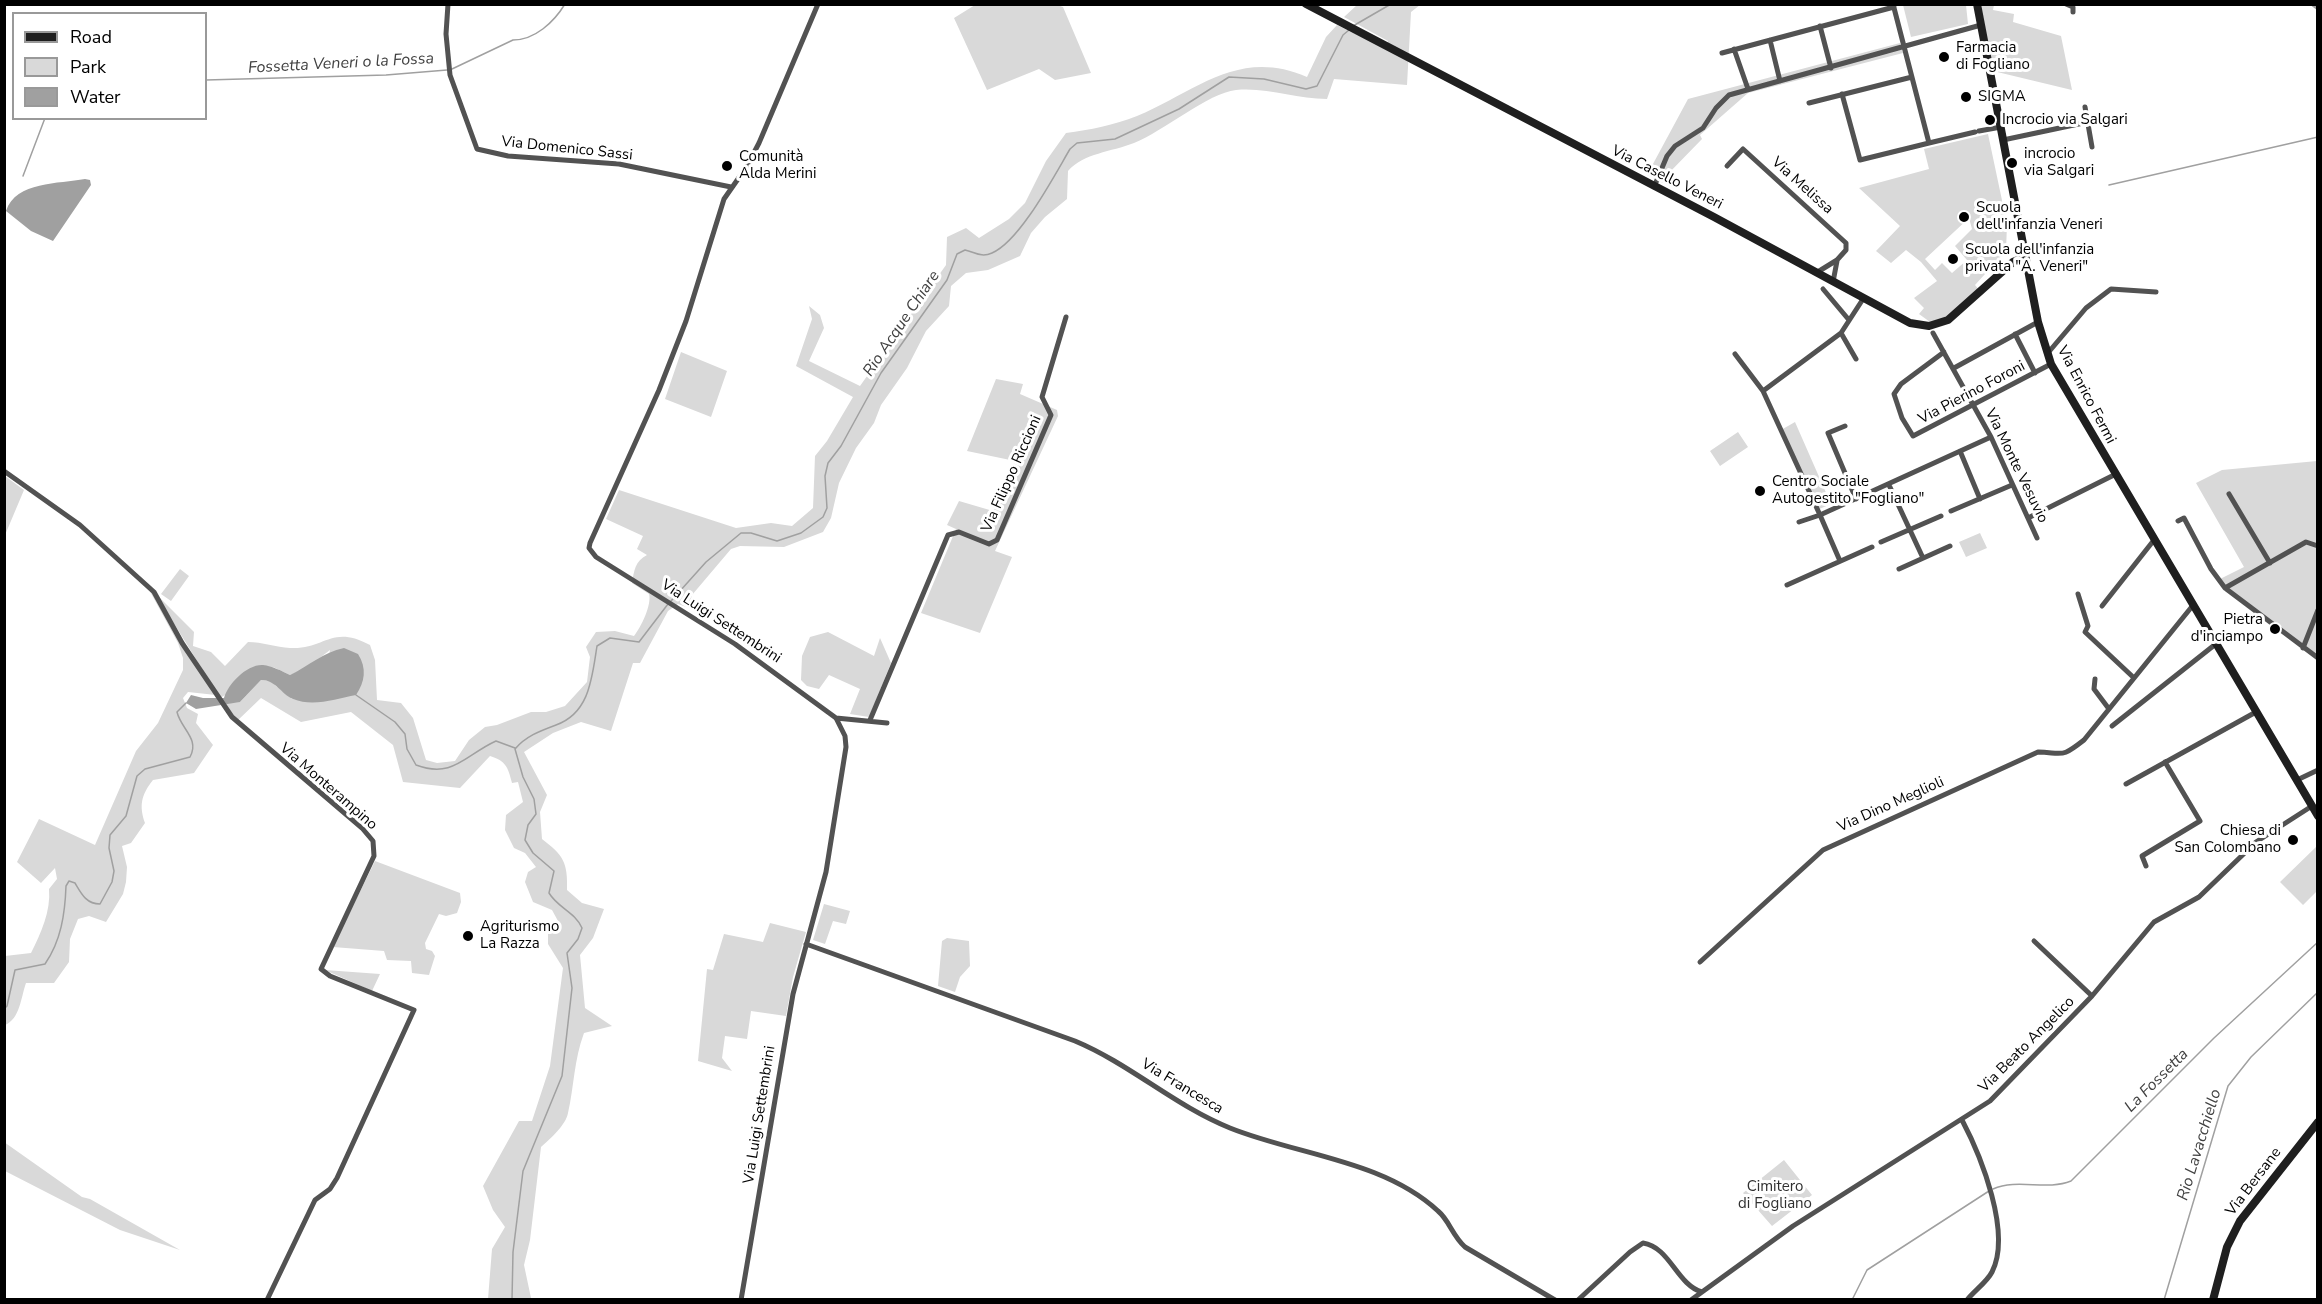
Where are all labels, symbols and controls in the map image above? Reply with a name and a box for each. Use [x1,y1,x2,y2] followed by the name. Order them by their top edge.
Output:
[12,12,207,120] legend
[70,25,112,49] text: Road
[1956,39,2030,74] place label: Farmacia di Fogliano
[248,50,434,78] water label: Fossetta Veneri o la Fossa
[1937,50,1951,64] marker: Farmacia di Fogliano
[70,55,106,79] text: Park
[70,85,121,109] text: Water
[1978,88,2026,106] place label: SIGMA
[1959,90,1973,104] marker: SIGMA
[2002,111,2128,129] place label: Incrocio via Salgari
[1983,113,1997,127] marker: Incrocio via Salgari
[500,133,634,165] street label: Via Domenico Sassi
[1608,142,1726,214] street label: Via Casello Veneri
[2024,145,2094,180] place label: incrocio via Salgari
[739,148,817,183] place label: Comunità Alda Merini
[1767,154,1837,218] street label: Via Melissa
[2005,156,2019,170] marker: incrocio via Salgari
[720,159,734,173] marker: Comunità Alda Merini
[1976,199,2103,234] place label: Scuola dell'infanzia Veneri
[1957,210,1971,224] marker: Scuola dell'infanzia Veneri
[1965,241,2094,276] place label: Scuola dell'infanzia privata "A. Veneri"
[1946,252,1960,266] marker: Scuola dell'infanzia privata "A. Veneri"
[860,267,944,381] water label: Rio Acque Chiare
[2053,343,2119,447] street label: Via Enrico Fermi
[1916,357,2028,429] street label: Via Pierino Foroni
[1981,406,2051,526] street label: Via Monte Vesuvio
[978,413,1046,535] street label: Via Filippo Riccioni
[1772,473,1924,508] place label: Centro Sociale Autogestito "Fogliano"
[1753,484,1767,498] marker: Centro Sociale Autogestito "Fogliano"
[658,576,784,668] street label: Via Luigi Settembrini
[2191,611,2263,646] place label: Pietra d'inciampo
[2268,622,2282,636] marker: Pietra d'inciampo
[275,740,381,834] street label: Via Monterampino
[1835,773,1947,837] street label: Via Dino Meglioli
[2174,822,2281,857] place label: Chiesa di San Colombano
[2286,833,2300,847] marker: Chiesa di San Colombano
[480,918,559,953] place label: Agriturismo La Razza
[461,929,475,943] marker: Agriturismo La Razza
[1975,993,2079,1097] street label: Via Beato Angelico
[740,1045,780,1185] street label: Via Luigi Settembrini
[2121,1045,2193,1117] water label: La Fossetta
[1138,1056,1226,1118] street label: Via Francesca
[2174,1087,2226,1203] water label: Rio Lavacchiello
[2223,1144,2285,1220] street label: Via Bersane
[1738,1178,1812,1213] park label: Cimitero di Fogliano

